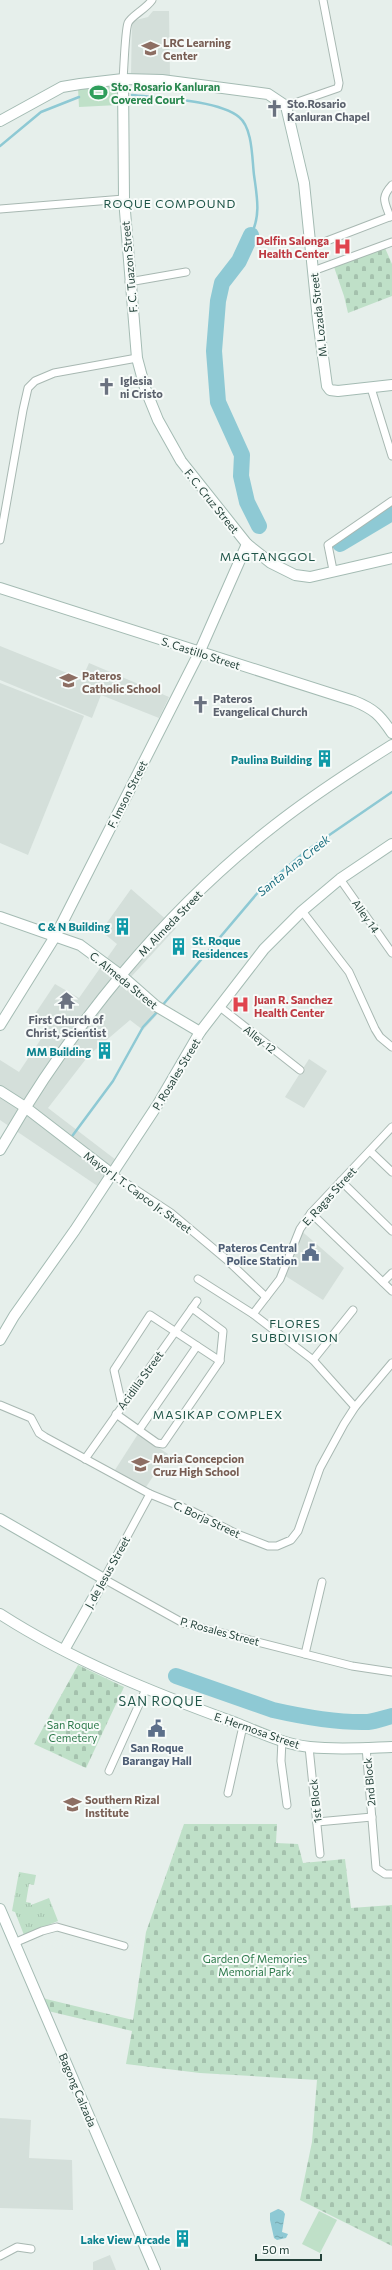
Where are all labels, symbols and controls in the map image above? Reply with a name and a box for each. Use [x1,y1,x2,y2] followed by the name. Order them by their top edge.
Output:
[163,36,231,62] place label: LRC Learning Center
[140,38,160,58] school or university icon: LRC Learning Center
[111,80,220,106] place label: Sto. Rosario Kanluran Covered Court
[88,82,108,102] sports icon: Sto. Rosario Kanluran Covered Court
[287,97,370,123] place label: Sto.Rosario Kanluran Chapel
[264,99,284,119] church icon: Sto.Rosario Kanluran Chapel
[104,196,236,210] district label: ROQUE COMPOUND
[118,220,139,313] street label: F. C. Tuazon Street
[256,234,329,260] place label: Delfin Salonga Health Center
[332,236,352,256] hospital icon: Delfin Salonga Health Center
[307,272,329,358] street label: M. Lozada Street
[120,374,163,400] place label: Iglesia ni Cristo
[97,376,117,396] church icon: Iglesia ni Cristo
[182,466,242,536] street label: F. C. Cruz Street
[220,549,316,563] district label: MAGTANGGOL
[160,634,243,672] street label: S. Castillo Street
[82,669,161,695] place label: Pateros Catholic School
[59,671,79,691] school or university icon: Pateros Catholic School
[213,692,308,718] place label: Pateros Evangelical Church
[190,694,210,714] church icon: Pateros Evangelical Church
[315,749,335,769] building icon: Paulina Building
[231,753,312,766] place label: Paulina Building
[104,758,150,830] street label: F. Imson Street
[254,831,333,899] water label: Santa Ana Creek
[135,887,205,959] street label: M. Almeda Street
[350,897,382,936] street label: Alley 14
[113,916,133,936] building icon: C & N Building
[38,920,110,933] place label: C & N Building
[192,934,248,960] place label: St. Roque Residences
[169,936,189,956] building icon: St. Roque Residences
[88,949,161,1012] street label: C. Almeda Street
[56,991,76,1011] temple icon: First Church of Christ, Scientist
[254,993,333,1019] place label: Juan R. Sanchez Health Center
[231,995,251,1015] hospital icon: Juan R. Sanchez Health Center
[26,1013,107,1039] place label: First Church of Christ, Scientist
[241,1022,279,1056] street label: Alley 12
[149,1035,203,1112] street label: P. Rosales Street
[94,1041,114,1061] building icon: MM Building
[26,1045,91,1058] place label: MM Building
[81,1148,195,1237] street label: Mayor J. T. Capco Jr. Street
[299,1164,359,1228] street label: E. Ragas Street
[218,1241,297,1267] place label: Pateros Central Police Station
[300,1243,320,1263] public building icon: Pateros Central Police Station
[251,1316,339,1344] district label: FLORES SUBDIVISION
[114,1348,166,1412] street label: Acidilla Street
[153,1407,283,1421] district label: MASIKAP COMPLEX
[153,1452,244,1478] place label: Maria Concepcion Cruz High School
[130,1454,150,1474] school or university icon: Maria Concepcion Cruz High School
[172,1498,243,1540] street label: C. Borja Street
[82,1533,133,1611] street label: J. de Jesus Street
[179,1614,262,1648] street label: P. Rosales Street
[119,1693,203,1709] district label: SAN ROQUE
[212,1709,302,1751] street label: E. Hermosa Street
[47,1718,99,1744] park label: San Roque Cemetery
[147,1719,167,1739] public building icon: San Roque Barangay Hall
[122,1741,192,1767] place label: San Roque Barangay Hall
[360,1757,378,1807] street label: 2nd Block
[306,1778,324,1824] street label: 1st Block
[85,1793,159,1819] place label: Southern Rizal Institute
[62,1795,82,1815] school or university icon: Southern Rizal Institute
[203,1952,307,1978] park label: Garden Of Memories Memorial Park
[57,2051,99,2129] street label: Bagong Calzada
[173,2229,193,2249] building icon: Lake View Arcade
[81,2233,170,2246] place label: Lake View Arcade
[256,2236,321,2262] scale bar
[262,2242,290,2256] text: 50 m

